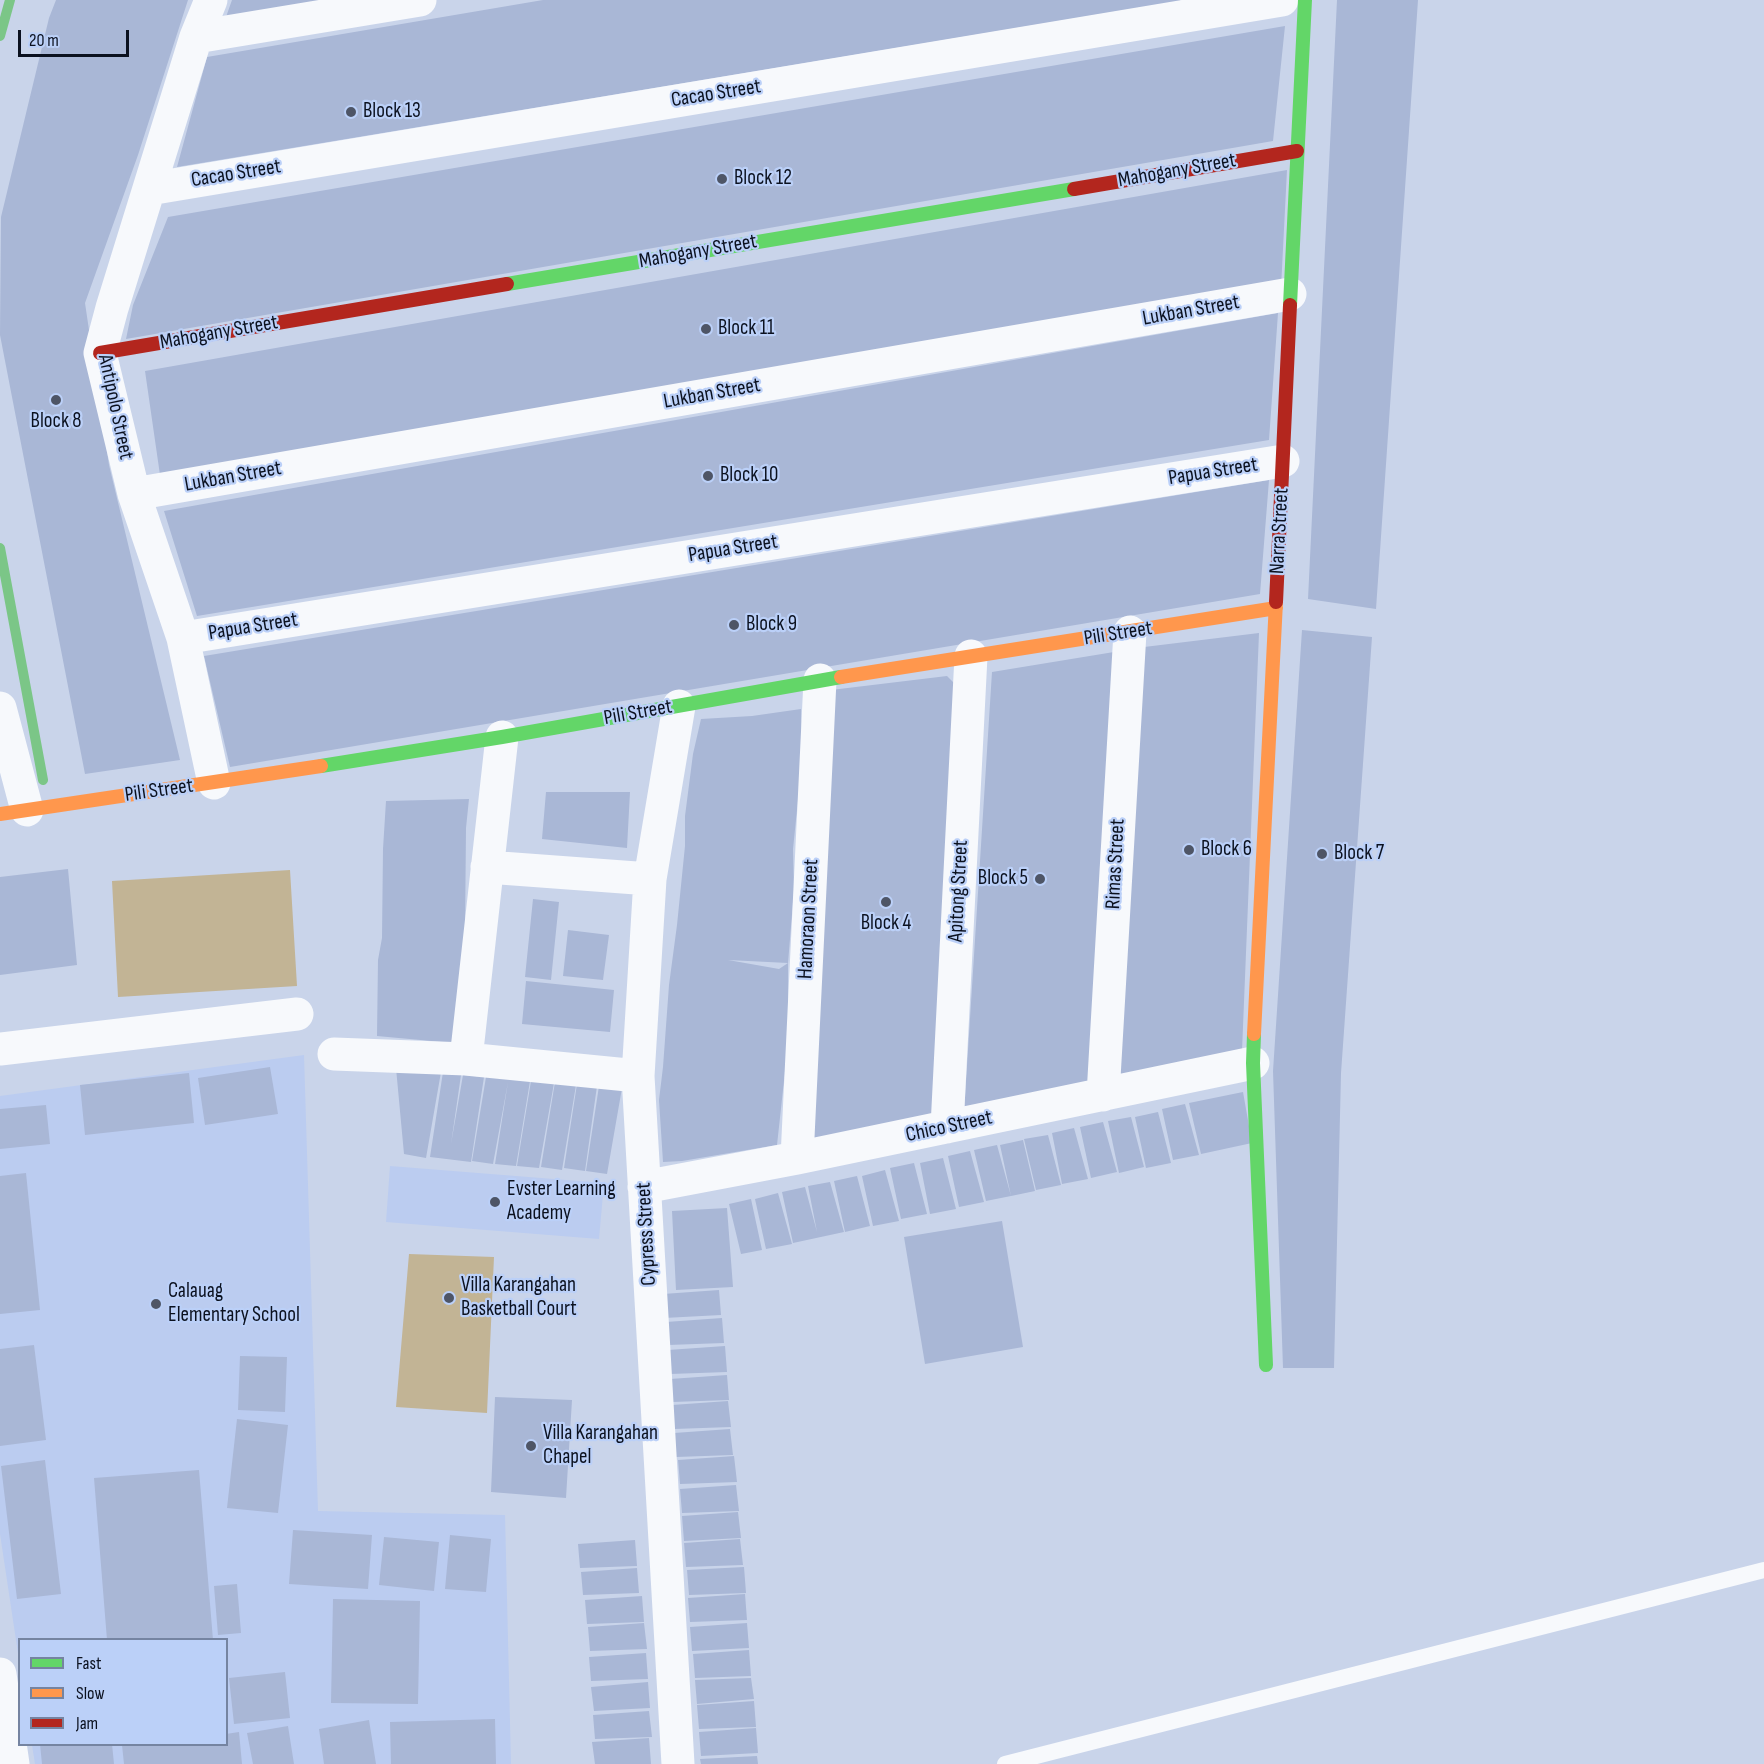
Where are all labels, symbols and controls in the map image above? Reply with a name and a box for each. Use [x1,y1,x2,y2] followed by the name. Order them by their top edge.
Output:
[21,18,132,56] scale bar
[29,30,59,51] text: 20 m
[669,74,763,114] street label: Cacao Street
[363,99,421,125] place label: Block 13
[344,105,358,119] marker: Block 13
[1116,148,1238,194] street label: Mahogany Street
[189,154,283,194] street label: Cacao Street
[734,166,792,192] place label: Block 12
[715,172,729,186] marker: Block 12
[637,229,759,275] street label: Mahogany Street
[1141,290,1241,332] street label: Lukban Street
[158,310,280,356] street label: Mahogany Street
[718,316,774,342] place label: Block 11
[699,322,713,336] marker: Block 11
[92,352,138,462] street label: Antipolo Street
[662,373,762,415] street label: Lukban Street
[49,393,63,407] marker: Block 8
[31,409,81,435] place label: Block 8
[1167,453,1259,491] street label: Papua Street
[183,456,283,498] street label: Lukban Street
[720,463,778,489] place label: Block 10
[701,469,715,483] marker: Block 10
[1265,487,1295,575] street label: Narra Street
[687,530,779,568] street label: Papua Street
[207,608,299,646] street label: Papua Street
[746,612,797,638] place label: Block 9
[1082,616,1154,652] street label: Pili Street
[727,618,741,632] marker: Block 9
[602,695,674,731] street label: Pili Street
[123,774,195,808] street label: Pili Street
[1101,818,1131,910] street label: Rimas Street
[1201,837,1252,863] place label: Block 6
[944,839,974,943] street label: Apitong Street
[1334,841,1384,867] place label: Block 7
[1182,843,1196,857] marker: Block 6
[1315,847,1329,861] marker: Block 7
[793,858,825,980] street label: Hamoraon Street
[978,866,1028,892] place label: Block 5
[1033,872,1047,886] marker: Block 5
[879,895,893,909] marker: Block 4
[861,911,911,937] place label: Block 4
[903,1106,995,1148] street label: Chico Street
[507,1177,616,1227] place label: Evster Learning Academy
[632,1182,662,1286] street label: Cypress Street
[488,1195,502,1209] marker: Evster Learning Academy
[461,1273,577,1323] place label: Villa Karangahan Basketball Court
[168,1279,300,1329] place label: Calauag Elementary School
[442,1291,456,1305] marker: Villa Karangahan Basketball Court
[149,1297,163,1311] marker: Calauag Elementary School
[543,1421,658,1471] place label: Villa Karangahan Chapel
[524,1439,538,1453] marker: Villa Karangahan Chapel
[18,1638,228,1746] legend
[76,1653,101,1674] text: Fast
[76,1683,105,1704] text: Slow
[76,1713,98,1734] text: Jam

